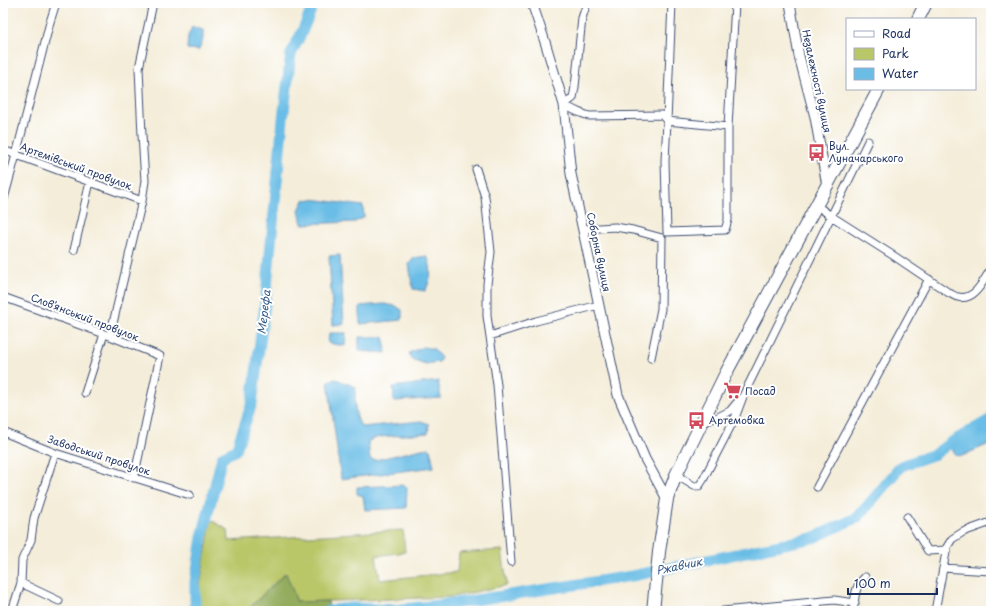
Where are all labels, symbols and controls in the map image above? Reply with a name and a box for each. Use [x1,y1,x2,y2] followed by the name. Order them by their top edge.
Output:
[846,18,976,90] legend
[882,24,911,42] text: Road
[799,28,836,134] street label: Незалежності вулиця
[882,44,909,62] text: Park
[882,64,919,82] text: Water
[18,138,134,194] street label: Артемівський провулок
[829,138,904,165] place label: Вул. Луначарського
[806,142,826,162] bus stop icon: Вул. Луначарського
[584,211,615,293] street label: Соборна вулиця
[252,288,275,335] water label: Мерефа
[29,289,141,345] street label: Слов’янський провулок
[722,381,742,401] supermarket icon: Посад
[745,383,776,398] place label: Посад
[686,410,706,430] bus stop icon: Артемовка
[709,412,765,427] place label: Артемовка
[46,431,152,479] street label: Заводський провулок
[654,552,705,579] water label: Ржавчик
[848,570,937,596] scale bar
[854,574,891,592] text: 100 m

